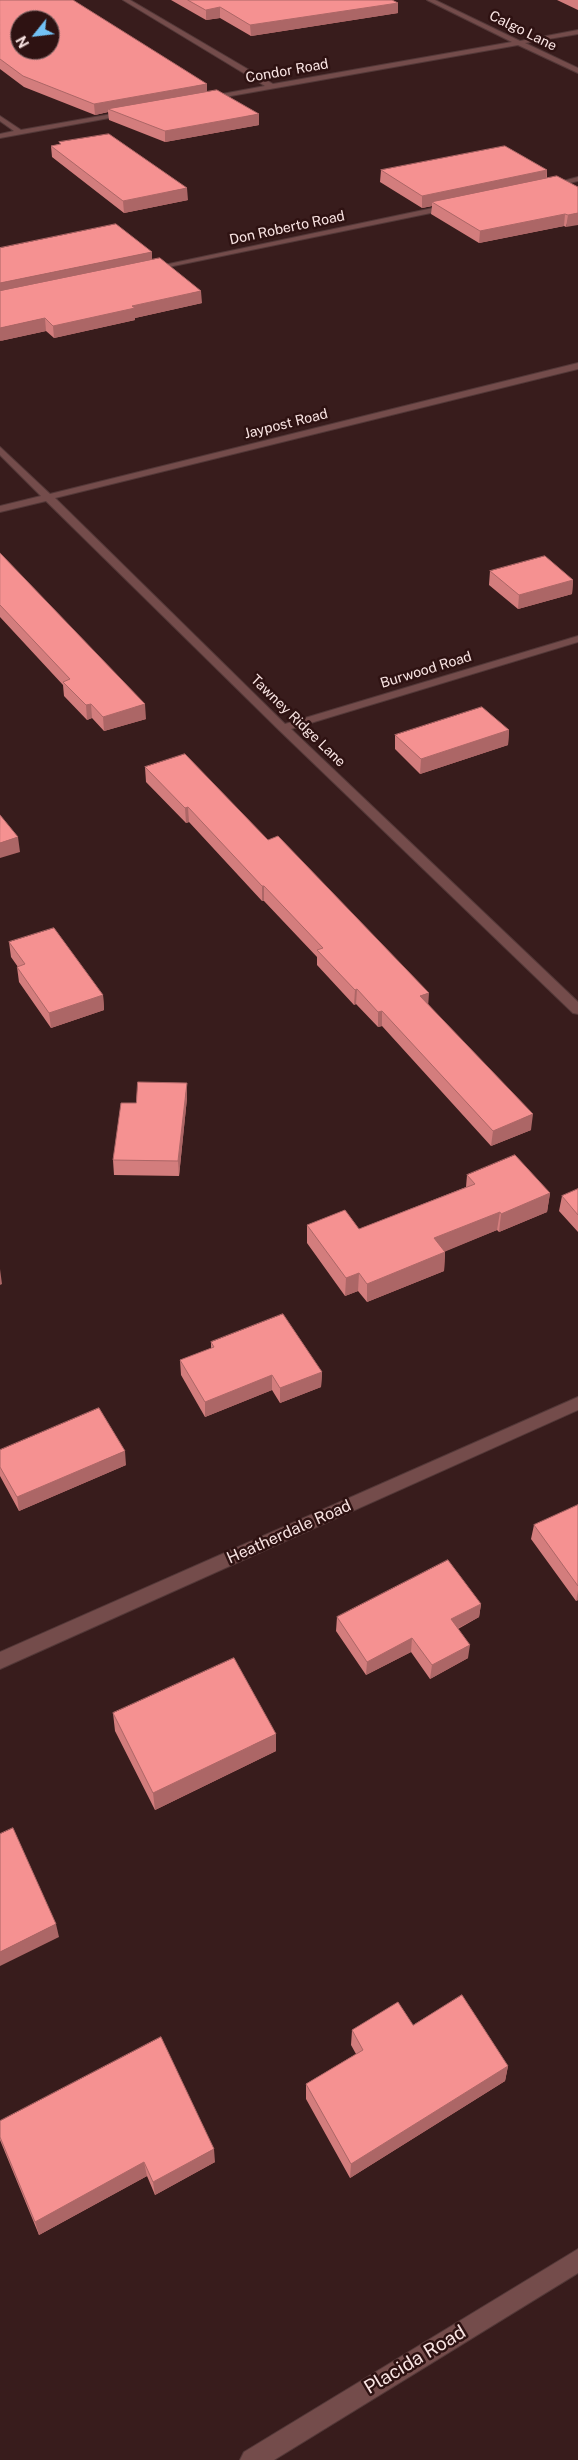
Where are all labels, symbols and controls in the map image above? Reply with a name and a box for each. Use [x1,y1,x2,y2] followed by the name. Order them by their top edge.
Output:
[486,7,560,55] street label: Calgo Lane
[10,10,60,60] north arrow
[13,33,32,50] text: N
[244,55,330,87] street label: Condor Road
[228,208,346,248] street label: Don Roberto Road
[242,405,330,443] street label: Jaypost Road
[378,648,474,692] street label: Burwood Road
[247,671,349,771] street label: Tawney Ridge Lane
[224,1496,354,1568] street label: Heatherdale Road
[360,2321,470,2399] street label: Placida Road

